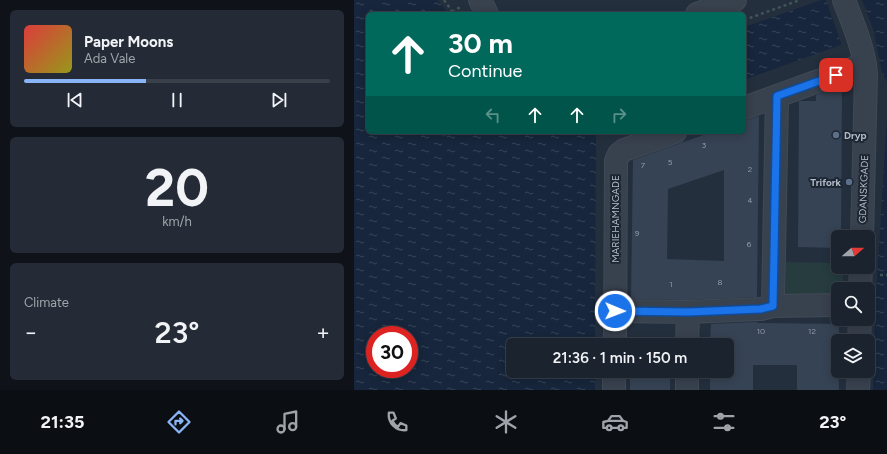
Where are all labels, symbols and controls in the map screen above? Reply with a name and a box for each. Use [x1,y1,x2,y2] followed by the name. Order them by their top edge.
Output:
[448,26,513,60] text: 30 m
[382,28,434,80] icon: ahead
[84,33,173,51] text: Paper Moons
[84,51,135,66] text: Ada Vale
[819,58,853,92] pin
[448,60,522,82] text: Continue
[825,64,847,86] icon: arrive
[64,89,86,111] icon: previous
[166,89,188,111] icon: pause
[268,89,290,111] icon: next
[482,104,504,126] icon: left
[524,104,546,126] icon: ahead
[566,104,588,126] icon: ahead
[608,104,630,126] icon: right
[844,129,867,142] place label: Dryp
[831,130,841,140] marker: Dryp
[702,140,706,150] house number: 3
[856,155,871,223] street label: GDANSKGADE
[145,157,209,219] text: 20
[668,157,673,167] house number: 5
[641,160,646,170] house number: 7
[748,164,752,174] house number: 2
[609,175,622,263] street label: MARIEHAMNGADE
[810,176,842,189] place label: Trifork
[844,177,854,187] marker: Trifork
[748,195,753,205] house number: 4
[162,214,192,229] text: km/h
[635,228,640,238] house number: 9
[831,230,875,274] north arrow
[831,230,875,378] map controls
[747,239,752,249] house number: 6
[718,277,723,287] house number: 8
[669,279,673,289] house number: 1
[831,282,875,326] button: search
[594,290,636,332] position arrow
[24,295,69,310] text: Climate
[155,314,199,351] text: 23°
[24,319,38,346] text: −
[316,319,330,346] text: +
[366,326,418,378] speed limit sign: 30
[757,326,765,336] house number: 10
[808,326,816,336] house number: 12
[831,334,875,378] button: layers
[553,349,687,367] text: 21:36 · 1 min · 150 m
[165,408,193,436] icon: directions
[274,408,302,436] icon: music
[383,408,411,436] icon: phone
[492,408,520,436] icon: climate
[601,408,629,436] icon: car
[710,408,738,436] icon: filters
[40,411,84,433] text: 21:35
[819,411,846,433] text: 23°

